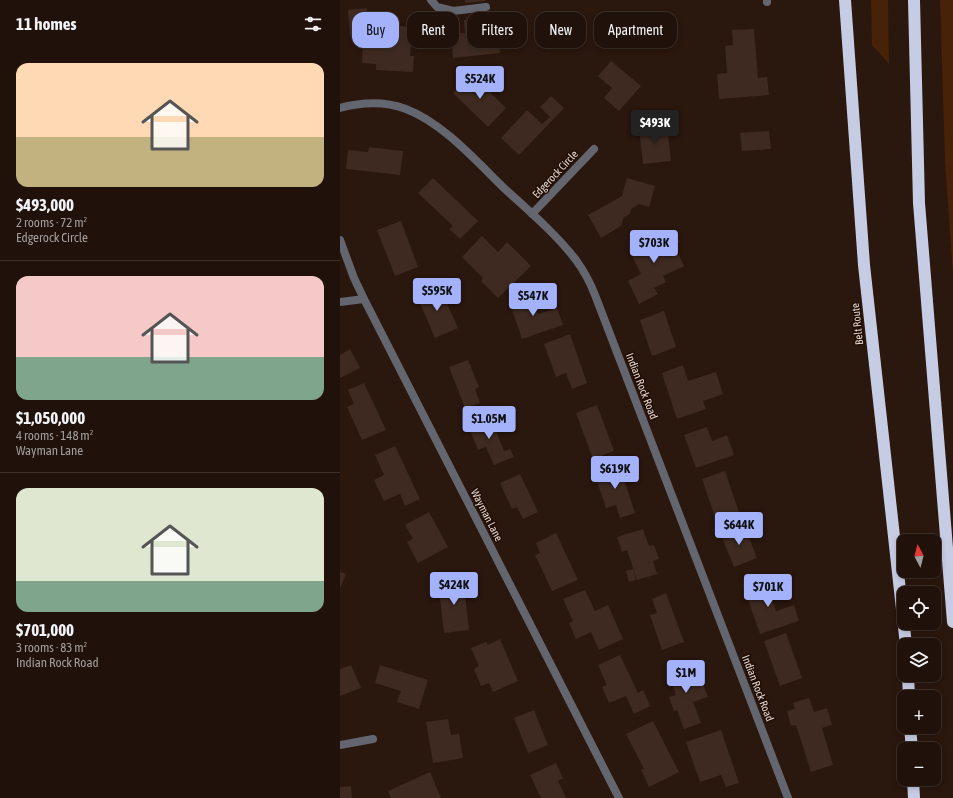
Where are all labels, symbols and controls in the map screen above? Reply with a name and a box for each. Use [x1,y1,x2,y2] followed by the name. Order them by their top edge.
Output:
[352,12,399,48] chip: Buy
[407,12,459,48] chip: Rent
[467,12,527,48] chip: Filters
[535,12,586,48] chip: New
[594,12,677,48] chip: Apartment
[302,13,324,35] icon: filters
[16,14,77,34] text: 11 homes
[452,66,508,100] pin: $524K
[465,71,495,86] text: $524K
[134,89,206,161] icon: home
[627,110,683,144] pin: $493K
[640,115,670,130] text: $493K
[530,148,580,200] street label: Edgerock Circle
[16,195,74,215] text: $493,000
[16,215,87,230] text: 2 rooms · 72 m²
[16,230,88,245] text: Edgerock Circle
[626,230,682,264] pin: $703K
[639,235,669,250] text: $703K
[409,278,465,312] pin: $595K
[422,283,452,298] text: $595K
[505,283,561,317] pin: $547K
[518,288,548,303] text: $547K
[134,302,206,374] icon: home
[849,303,865,345] street label: Belt Route
[624,351,660,421] street label: Indian Rock Road
[456,406,522,440] pin: $1.05M
[16,408,85,428] text: $1,050,000
[472,411,506,426] text: $1.05M
[16,428,93,443] text: 4 rooms · 148 m²
[16,443,83,458] text: Wayman Lane
[587,456,643,490] pin: $619K
[600,461,630,476] text: $619K
[469,487,505,543] street label: Wayman Lane
[711,512,767,546] pin: $644K
[134,514,206,586] icon: home
[724,517,754,532] text: $644K
[897,534,941,578] north arrow
[897,534,941,786] map controls
[426,572,482,606] pin: $424K
[740,574,796,608] pin: $701K
[439,577,469,592] text: $424K
[753,579,783,594] text: $701K
[897,586,941,630] button: locate
[16,620,74,640] text: $701,000
[897,638,941,682] button: layers
[16,640,87,655] text: 3 rooms · 83 m²
[740,653,776,723] street label: Indian Rock Road
[16,655,99,670] text: Indian Rock Road
[667,660,705,694] pin: $1M
[676,665,696,680] text: $1M
[897,690,941,734] button: +
[897,742,941,786] button: −

